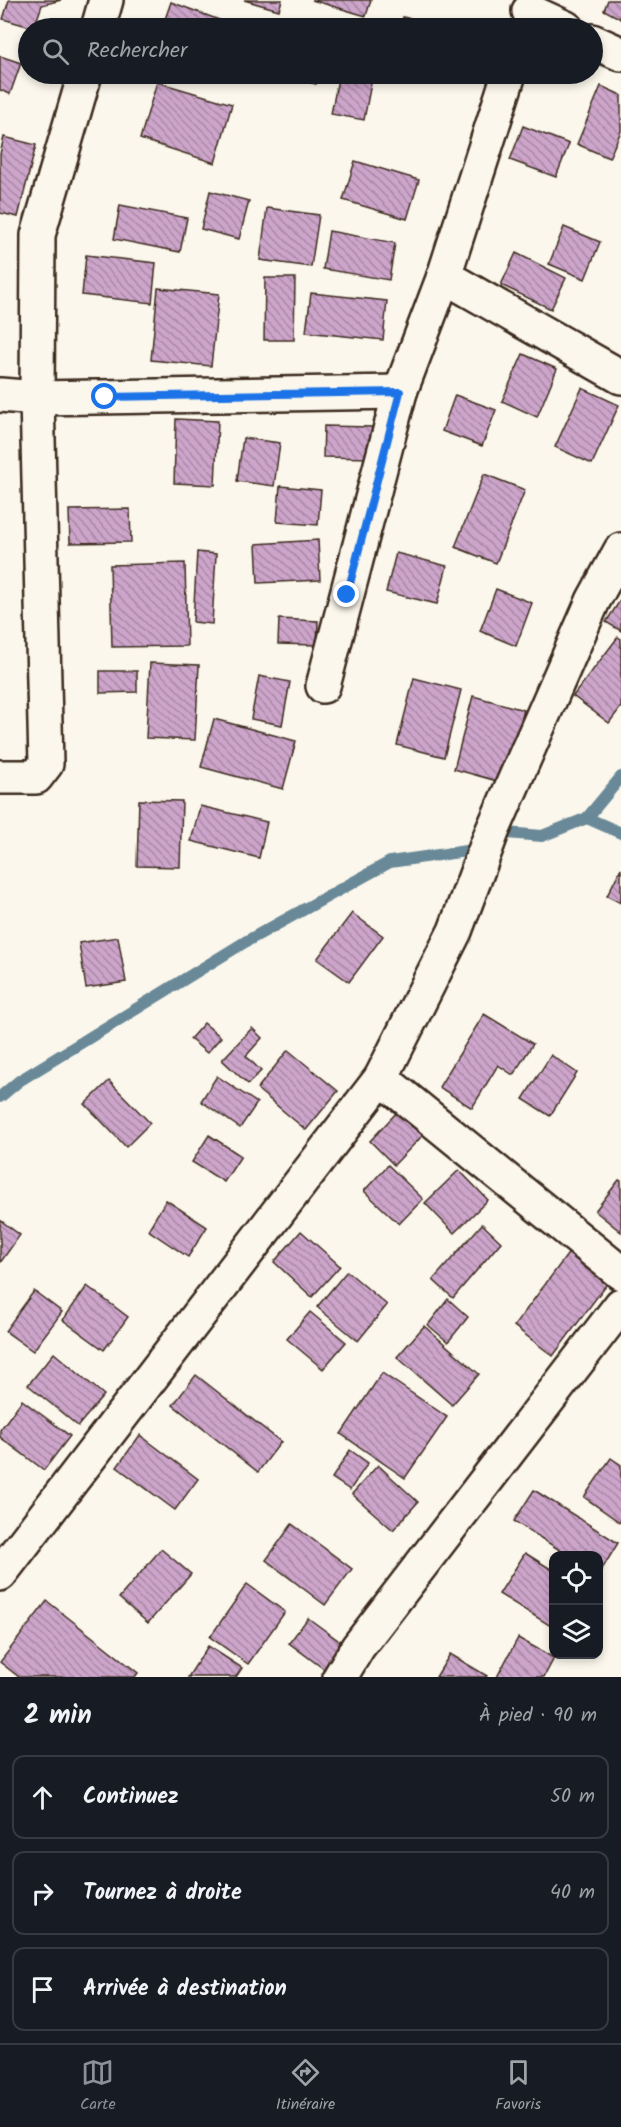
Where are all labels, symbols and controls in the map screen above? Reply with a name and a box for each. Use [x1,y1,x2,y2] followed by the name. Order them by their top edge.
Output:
[18,18,603,84] search box
[87,34,187,69] text: Rechercher
[39,35,72,68] icon: search
[91,383,117,409] route start
[333,581,359,607] route end
[549,1551,603,1659] map controls
[549,1551,603,1605] button: locate
[549,1605,603,1659] button: layers
[24,1695,92,1737] text: 2 min
[479,1700,597,1732] text: À pied · 90 m
[83,1780,179,1815] text: Continuez
[26,1781,59,1814] icon: ahead
[550,1781,595,1813] text: 50 m
[83,1876,242,1911] text: Tournez à droite
[26,1877,59,1910] icon: right
[550,1877,595,1909] text: 40 m
[83,1972,287,2007] text: Arrivée à destination
[26,1973,59,2006] icon: arrive
[80,2056,116,2117] tab: Carte
[276,2056,335,2117] tab: Itinéraire
[495,2056,541,2117] tab: Favoris

